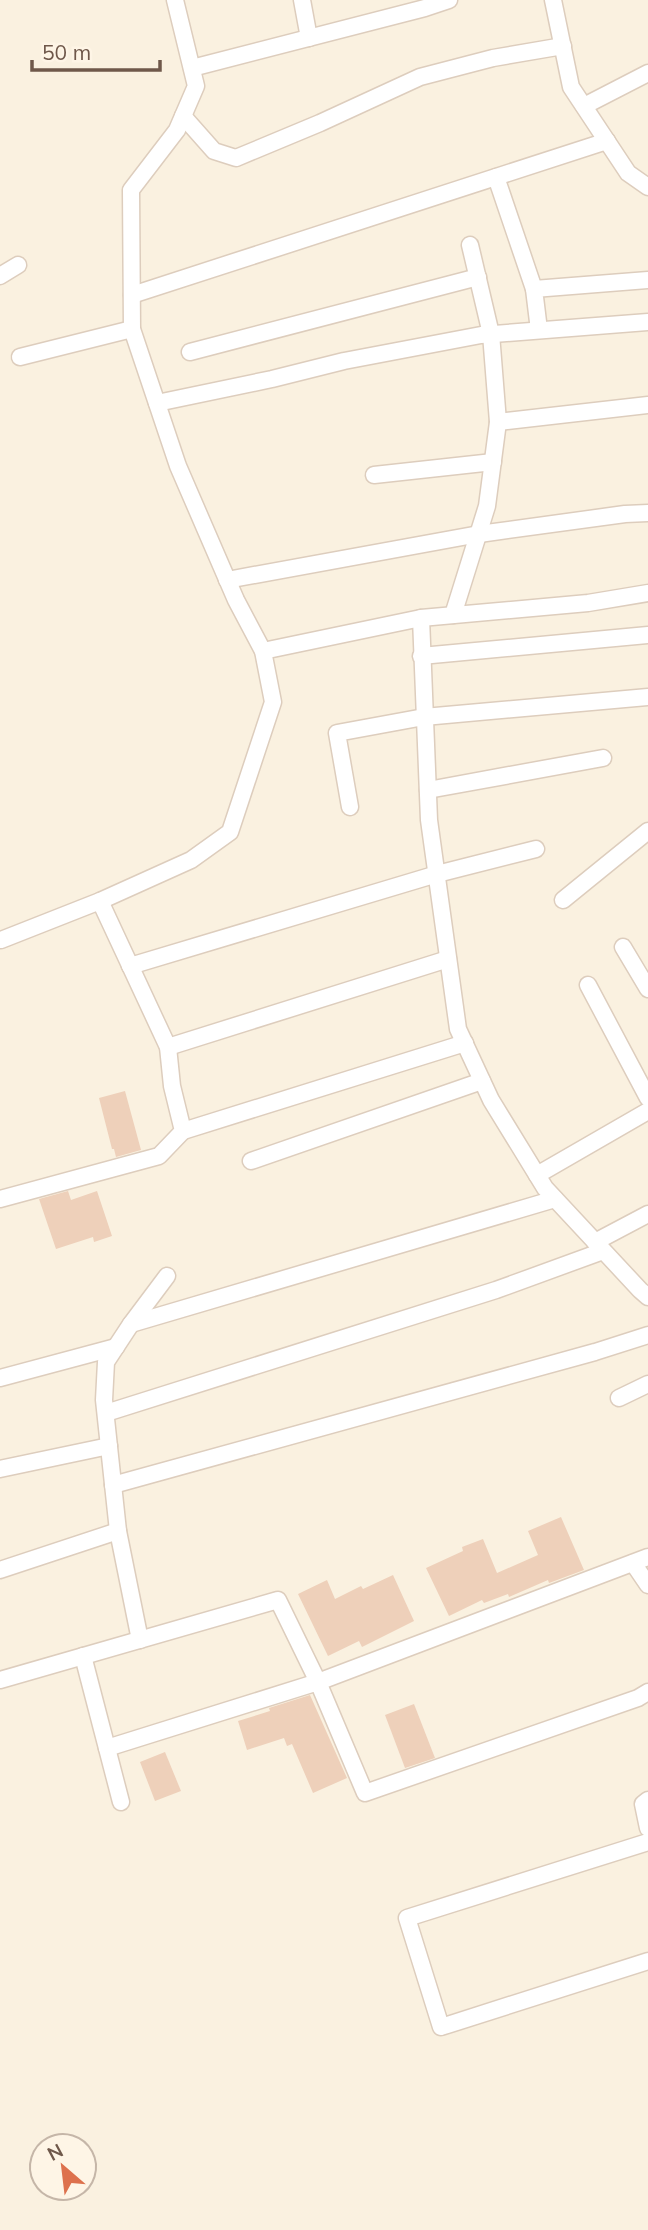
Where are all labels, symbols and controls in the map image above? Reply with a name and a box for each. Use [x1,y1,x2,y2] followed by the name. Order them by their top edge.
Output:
[32,28,159,72] scale bar
[42,39,91,65] text: 50 m
[28,2132,98,2202] north arrow
[43,2138,67,2166] text: N

